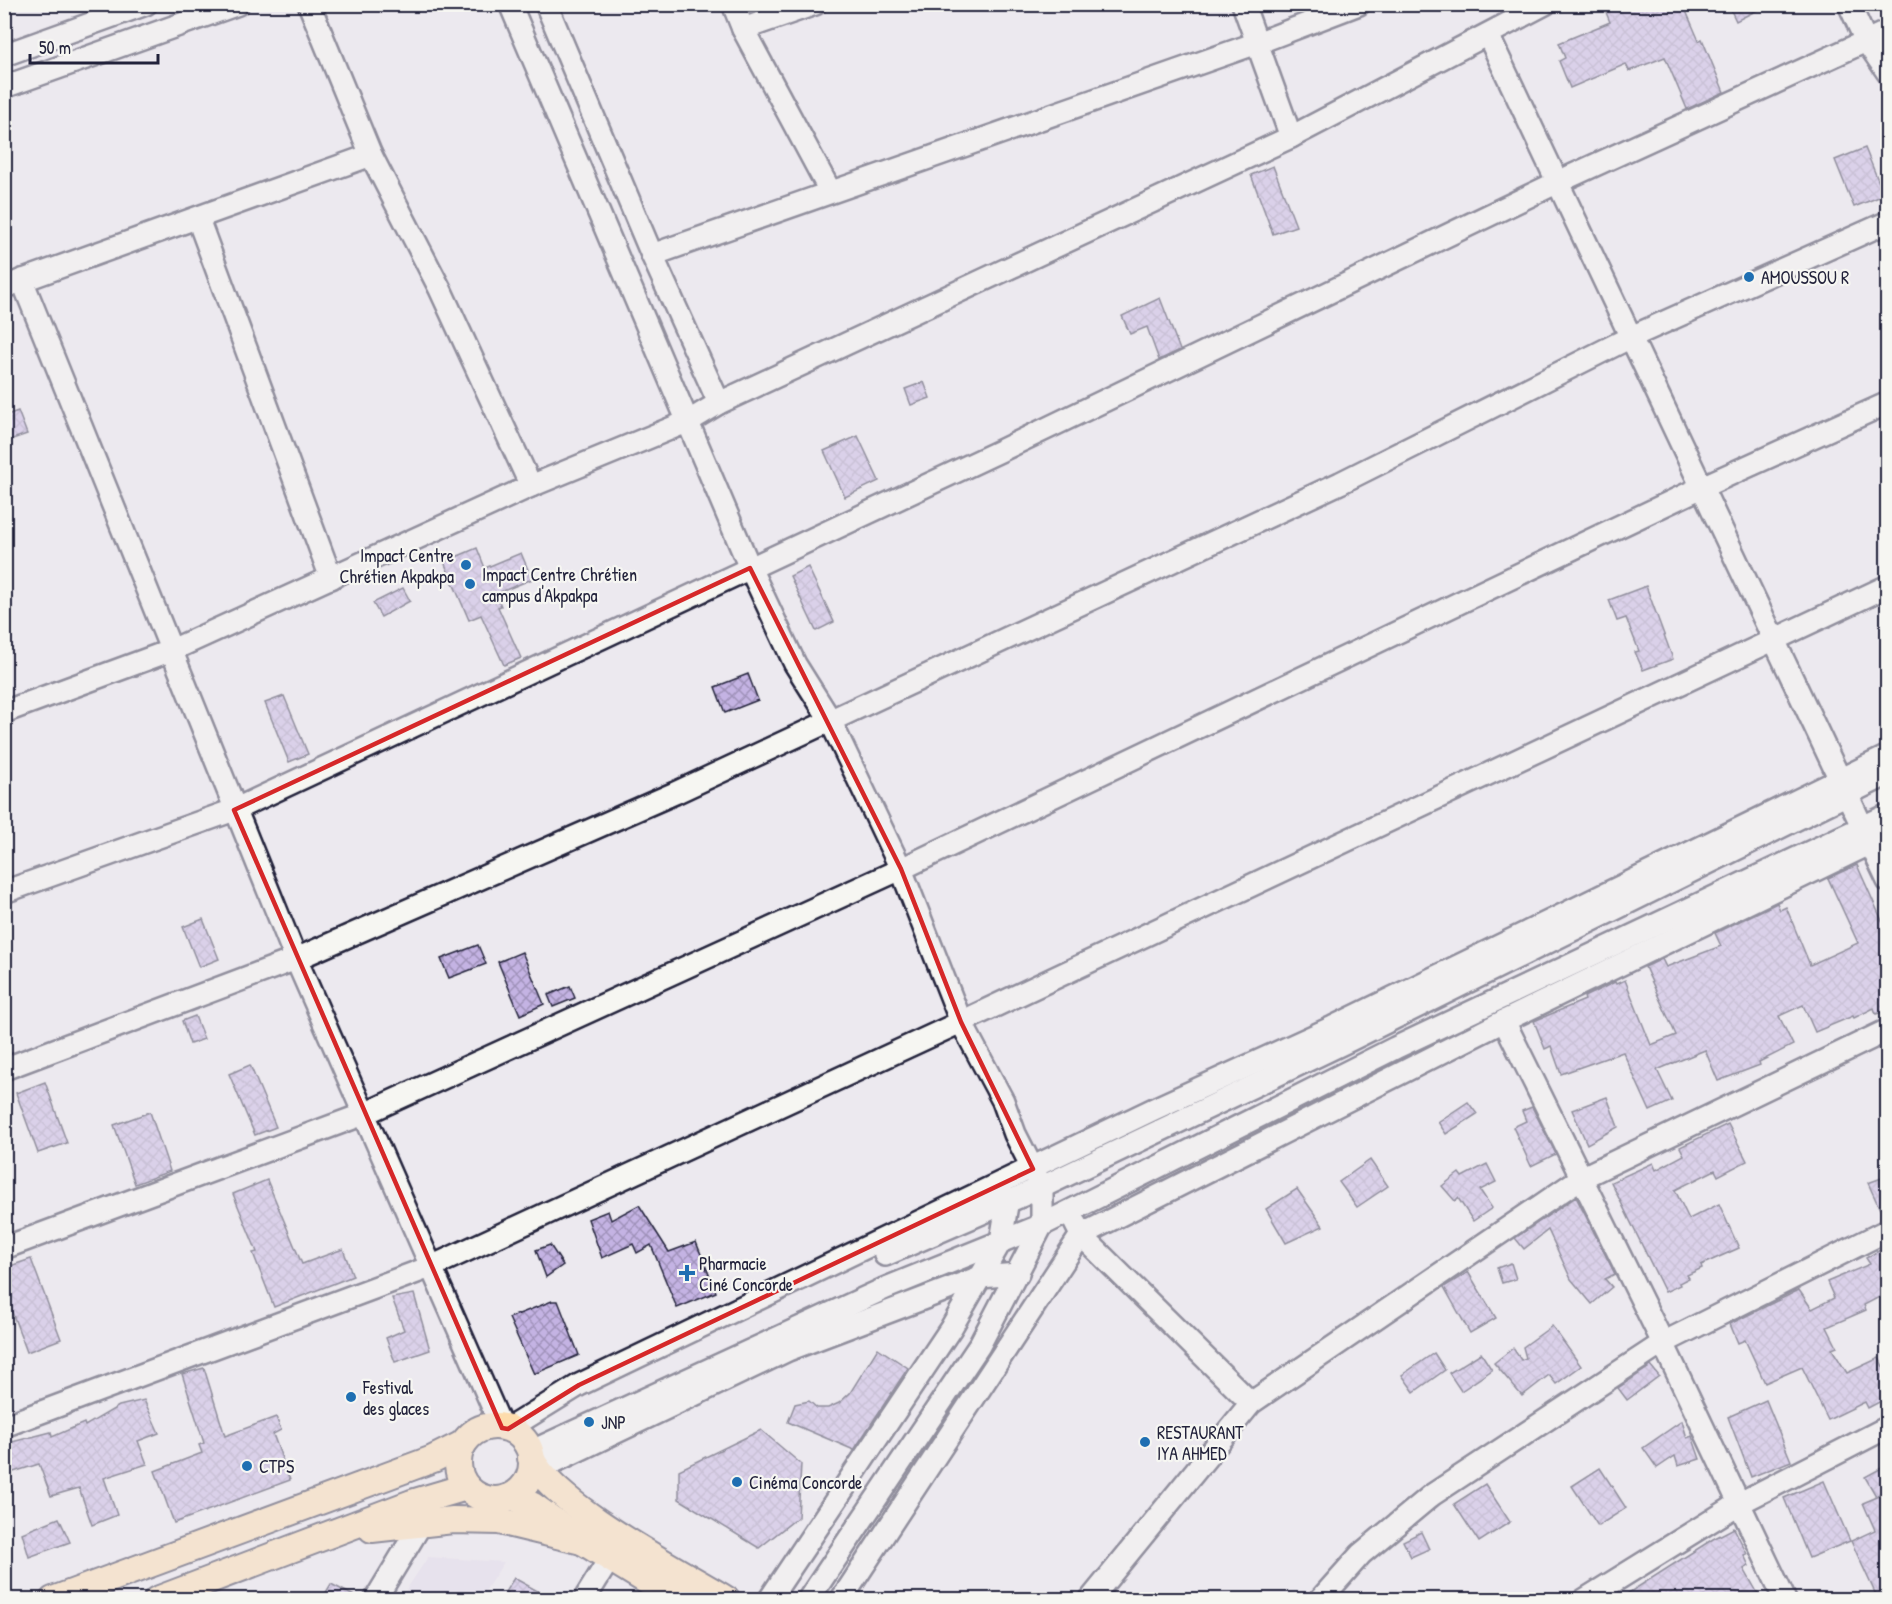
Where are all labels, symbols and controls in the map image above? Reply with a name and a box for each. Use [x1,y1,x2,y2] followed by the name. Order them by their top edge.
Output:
[30,27,158,65] scale bar
[39,35,71,60] text: 50 m
[1761,265,1849,290] place label: AMOUSSOU R
[1742,270,1756,284] marker: AMOUSSOU R
[340,543,454,589] place label: Impact Centre Chrétien Akpakpa
[459,558,473,572] marker: Impact Centre Chrétien Akpakpa
[482,562,637,608] place label: Impact Centre Chrétien campus d'Akpakpa
[463,577,477,591] marker: Impact Centre Chrétien campus d'Akpakpa
[699,1251,793,1297] place label: Pharmacie Ciné Concorde
[680,1266,694,1280] marker: Pharmacie Ciné Concorde
[362,1375,429,1421] place label: Festival des glaces
[344,1390,358,1404] marker: Festival des glaces
[601,1410,626,1435] place label: JNP
[582,1415,596,1429] marker: JNP
[1157,1420,1244,1466] place label: RESTAURANT IYA AHMED
[1138,1435,1152,1449] marker: RESTAURANT IYA AHMED
[259,1454,294,1479] place label: CTPS
[240,1459,254,1473] marker: CTPS
[749,1470,862,1495] place label: Cinéma Concorde
[730,1475,744,1489] marker: Cinéma Concorde

